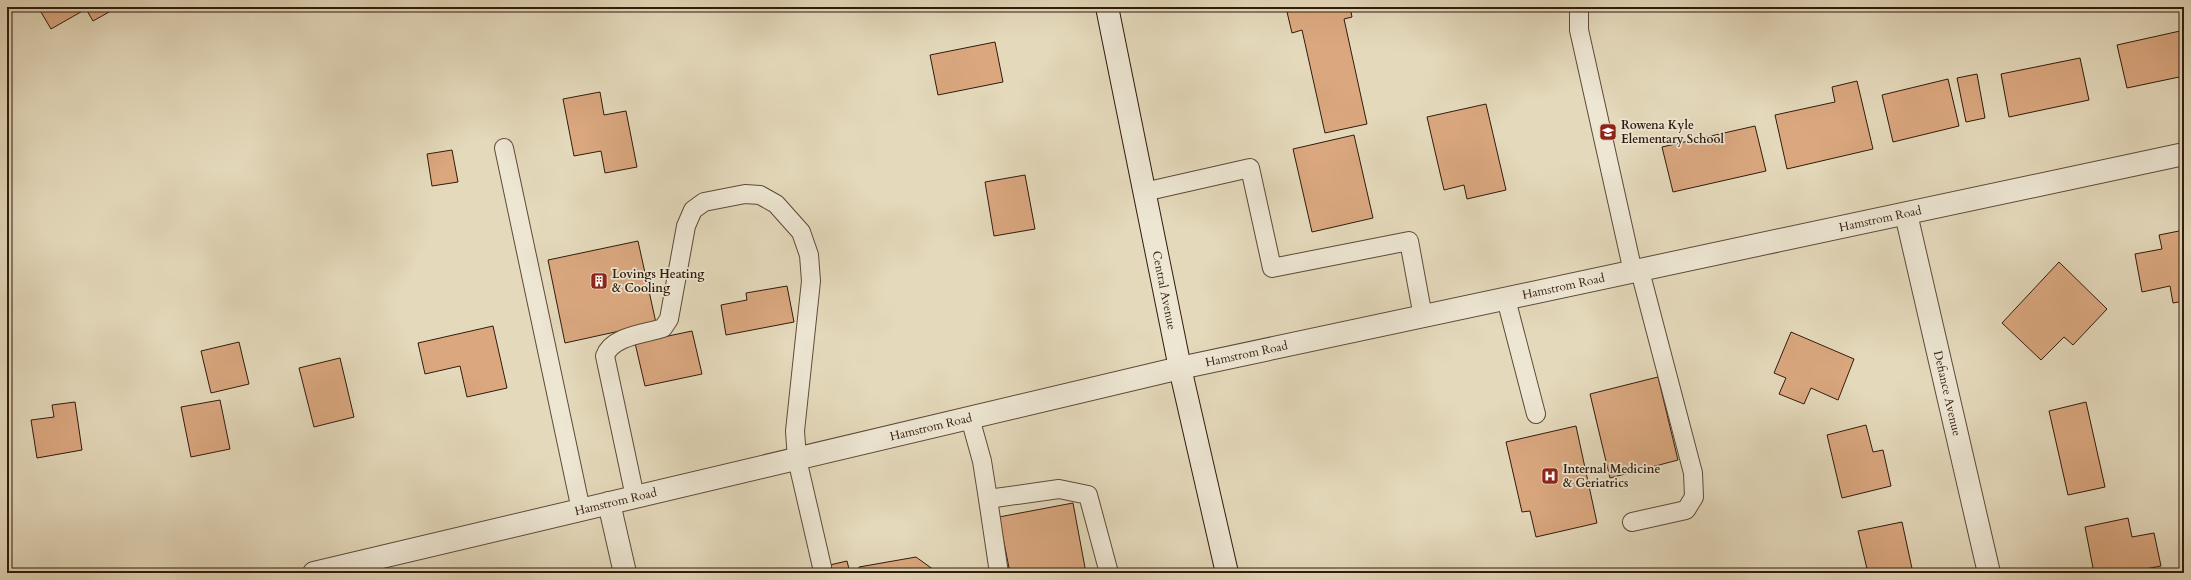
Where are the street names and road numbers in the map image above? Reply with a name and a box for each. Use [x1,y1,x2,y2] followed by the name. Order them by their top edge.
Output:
[1838,202,1924,235] street label: Hamstrom Road
[1149,249,1180,331] street label: Central Avenue
[1521,270,1607,303] street label: Hamstrom Road
[1204,337,1290,370] street label: Hamstrom Road
[1930,349,1965,438] street label: Defiance Avenue
[888,409,974,444] street label: Hamstrom Road
[573,484,659,519] street label: Hamstrom Road

